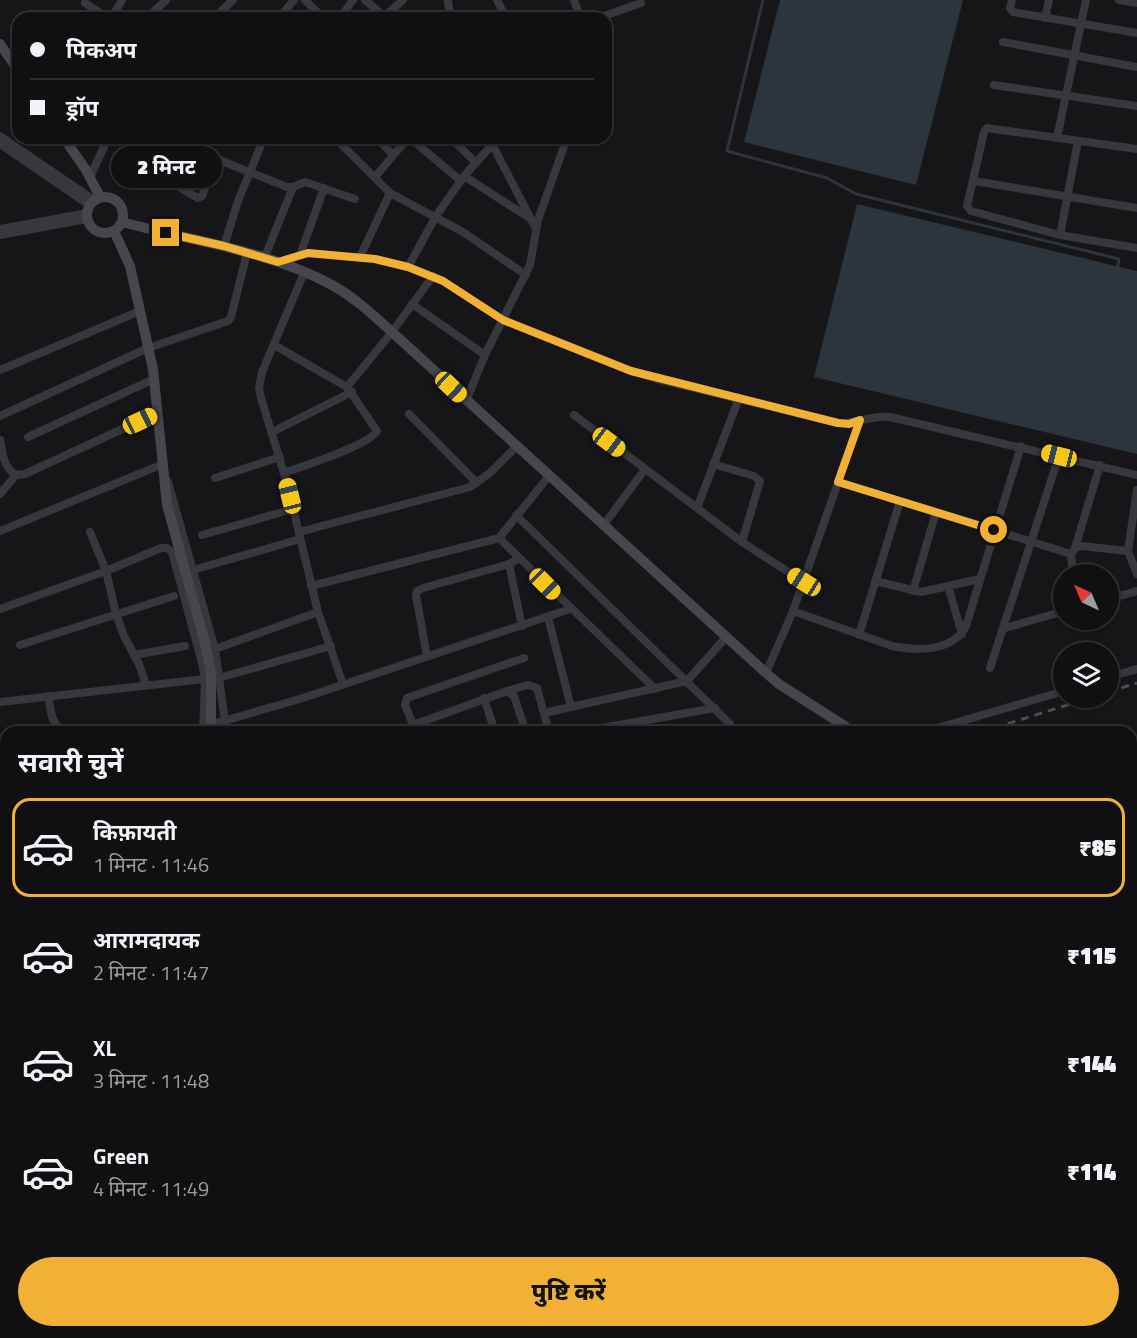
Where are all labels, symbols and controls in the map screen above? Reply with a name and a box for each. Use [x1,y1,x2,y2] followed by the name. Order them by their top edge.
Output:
[66,33,137,67] text: पिकअप
[66,91,99,125] text: ड्रॉप
[110,146,222,188] callout: 2 मिनट
[137,151,196,182] text: 2 मिनट
[152,219,179,246] route end
[432,368,470,406] car
[120,405,160,437] car
[589,424,629,460] car
[1039,443,1079,469] car
[277,476,303,516] car
[980,516,1007,543] route start
[1053,564,1119,630] north arrow
[1053,564,1119,708] map controls
[526,565,564,603] car
[784,565,824,599] car
[1053,642,1119,708] button: layers
[18,741,123,782] text: सवारी चुनें
[93,815,177,849] text: किफ़ायती
[21,821,75,875] icon: car
[1079,831,1116,865] text: ₹85
[93,849,209,880] text: 1 मिनट · 11:46
[93,923,200,957] text: आरामदायक
[21,929,75,983] icon: car
[1067,939,1116,973] text: ₹115
[93,957,209,988] text: 2 मिनट · 11:47
[93,1031,116,1065] text: XL
[21,1037,75,1091] icon: car
[1067,1047,1116,1081] text: ₹144
[93,1065,209,1096] text: 3 मिनट · 11:48
[93,1139,149,1173] text: Green
[21,1145,75,1199] icon: car
[1067,1155,1116,1189] text: ₹114
[93,1173,209,1204] text: 4 मिनट · 11:49
[18,1257,1119,1326] button: पुष्टि करें

